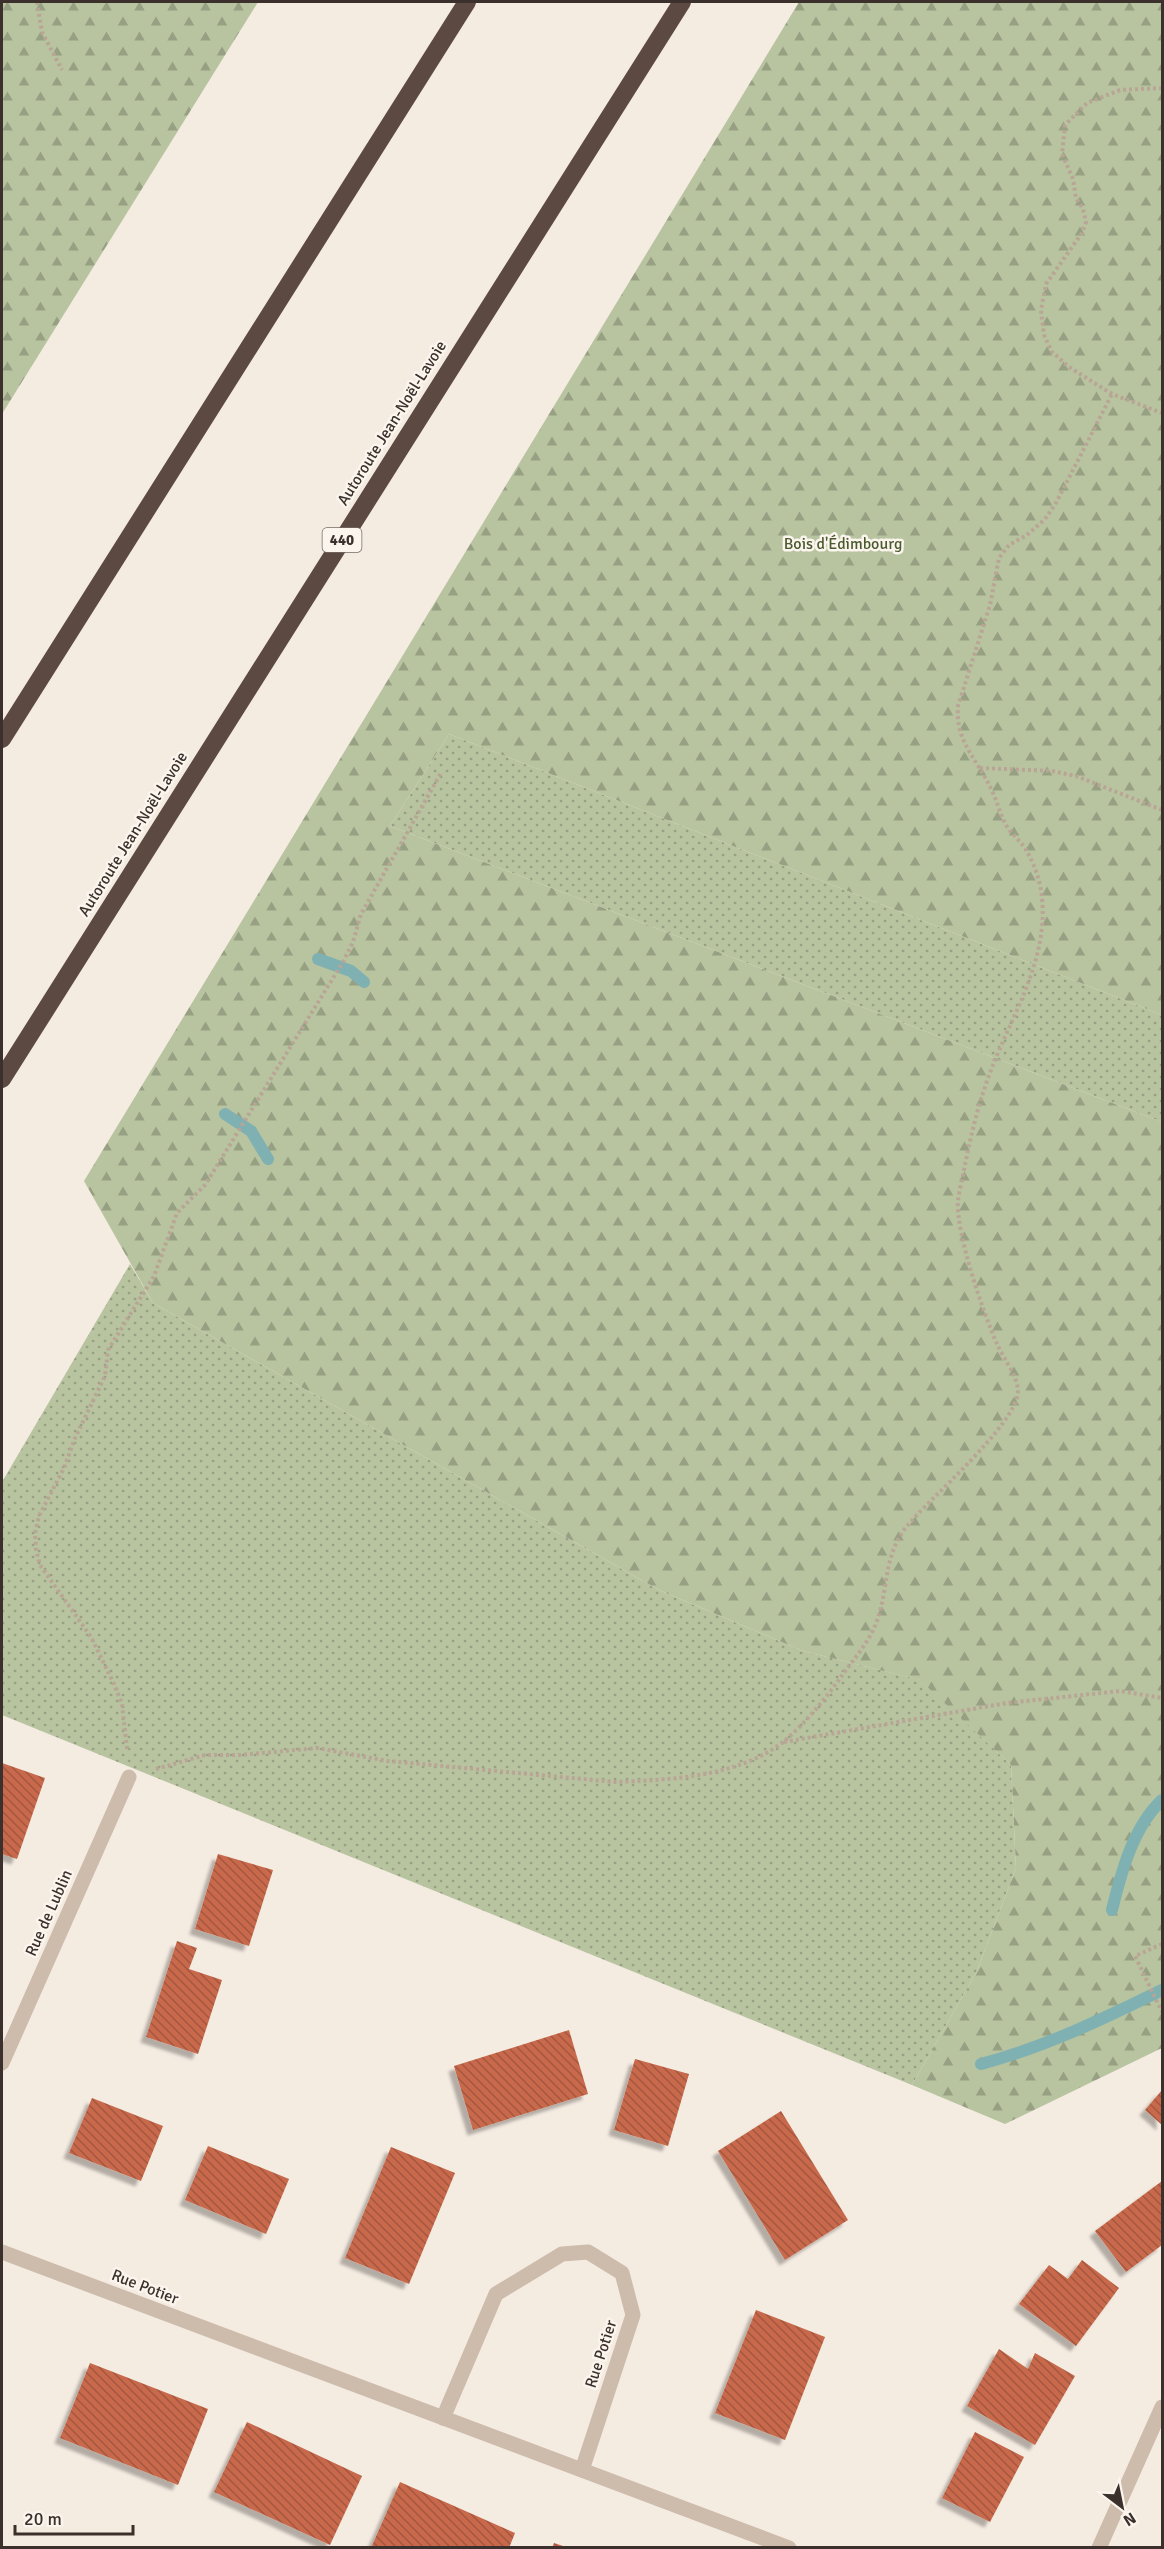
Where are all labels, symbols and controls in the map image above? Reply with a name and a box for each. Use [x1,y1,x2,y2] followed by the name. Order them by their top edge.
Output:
[333,337,451,509] street label: Autoroute Jean-Noël-Lavoie
[322,528,362,552] road number: 440
[784,534,902,554] park label: Bois d'Édimbourg
[74,748,192,920] street label: Autoroute Jean-Noël-Lavoie
[21,1867,77,1959] street label: Rue de Lublin
[109,2265,181,2309] street label: Rue Potier
[581,2317,621,2391] street label: Rue Potier
[1092,2477,1152,2537] north arrow
[15,2498,134,2536] scale bar
[1119,2507,1139,2530] text: N
[24,2508,62,2530] text: 20 m

